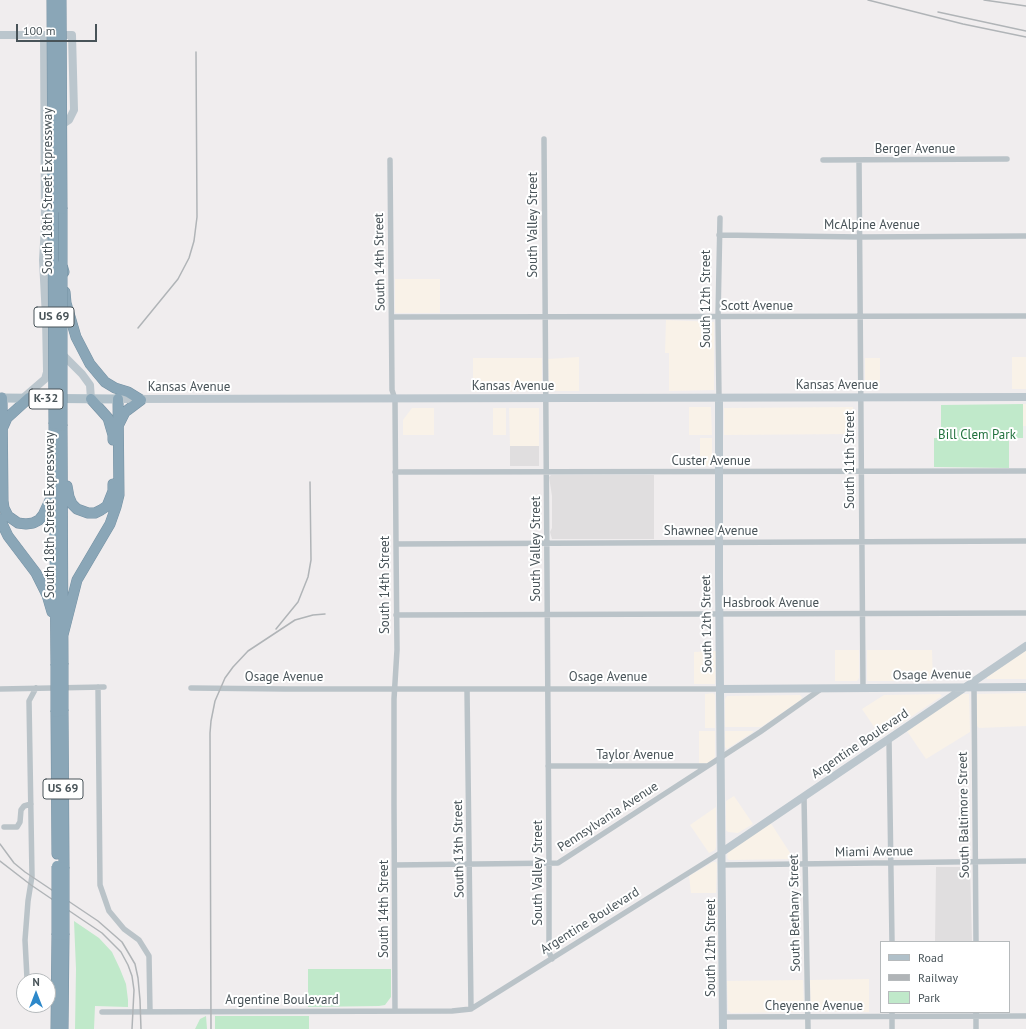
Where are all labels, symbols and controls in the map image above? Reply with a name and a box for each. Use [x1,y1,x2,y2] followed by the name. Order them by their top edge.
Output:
[18,16,99,42] scale bar
[23,23,56,38] text: 100 m
[40,108,56,274] street label: South 18th Street Expressway
[875,141,955,157] street label: Berger Avenue
[525,172,541,278] street label: South Valley Street
[371,213,389,311] street label: South 14th Street
[824,217,920,233] street label: McAlpine Avenue
[698,250,714,348] street label: South 12th Street
[721,298,793,314] street label: Scott Avenue
[34,307,74,327] road number: US 69
[796,377,878,393] street label: Kansas Avenue
[472,378,554,394] street label: Kansas Avenue
[148,379,230,395] street label: Kansas Avenue
[29,389,63,409] road number: K-32
[842,411,858,509] street label: South 11th Street
[938,427,1016,443] park label: Bill Clem Park
[42,432,58,598] street label: South 18th Street Expressway
[671,453,751,469] street label: Custer Avenue
[528,496,544,602] street label: South Valley Street
[664,523,758,539] street label: Shawnee Avenue
[377,536,393,634] street label: South 14th Street
[698,575,716,673] street label: South 12th Street
[723,595,819,611] street label: Hasbrook Avenue
[893,667,971,683] street label: Osage Avenue
[245,669,323,685] street label: Osage Avenue
[569,669,647,685] street label: Osage Avenue
[809,706,911,782] street label: Argentine Boulevard
[596,747,674,763] street label: Taylor Avenue
[955,751,973,879] street label: South Baltimore Street
[43,779,83,799] road number: US 69
[555,779,661,855] street label: Pennsylvania Avenue
[450,800,468,898] street label: South 13th Street
[530,820,546,926] street label: South Valley Street
[835,844,913,860] street label: Miami Avenue
[786,854,804,972] street label: South Bethany Street
[376,860,392,958] street label: South 14th Street
[538,884,642,958] street label: Argentine Boulevard
[703,899,719,997] street label: South 12th Street
[880,941,1010,1013] legend
[918,950,943,965] text: Road
[918,970,958,985] text: Railway
[16,973,56,1013] north arrow
[32,975,40,989] text: N
[918,990,940,1005] text: Park
[225,992,339,1008] street label: Argentine Boulevard
[765,998,863,1014] street label: Cheyenne Avenue

